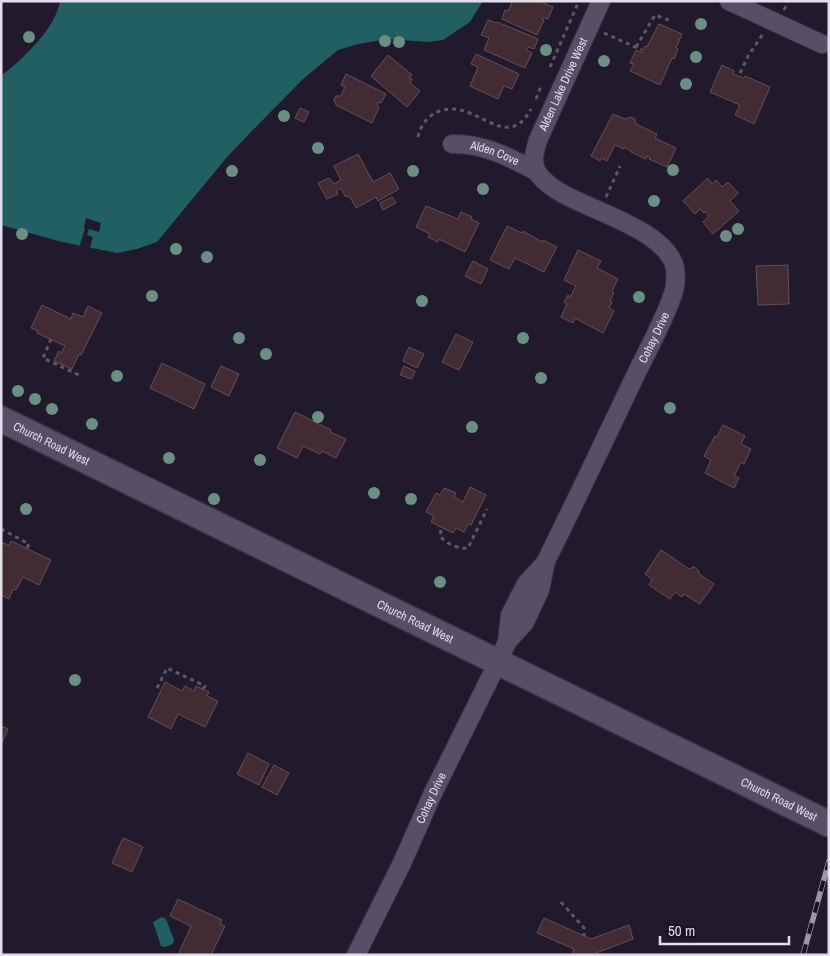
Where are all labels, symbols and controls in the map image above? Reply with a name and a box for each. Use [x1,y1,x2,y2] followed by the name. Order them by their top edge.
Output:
[535,35,591,135] street label: Alden Lake Drive West
[468,137,522,169] street label: Alden Cove
[635,310,673,366] street label: Cohay Drive
[10,418,92,469] street label: Church Road West
[374,596,456,647] street label: Church Road West
[412,770,450,826] street label: Cohay Drive
[738,774,820,825] street label: Church Road West
[660,914,789,946] scale bar
[668,920,695,941] text: 50 m

